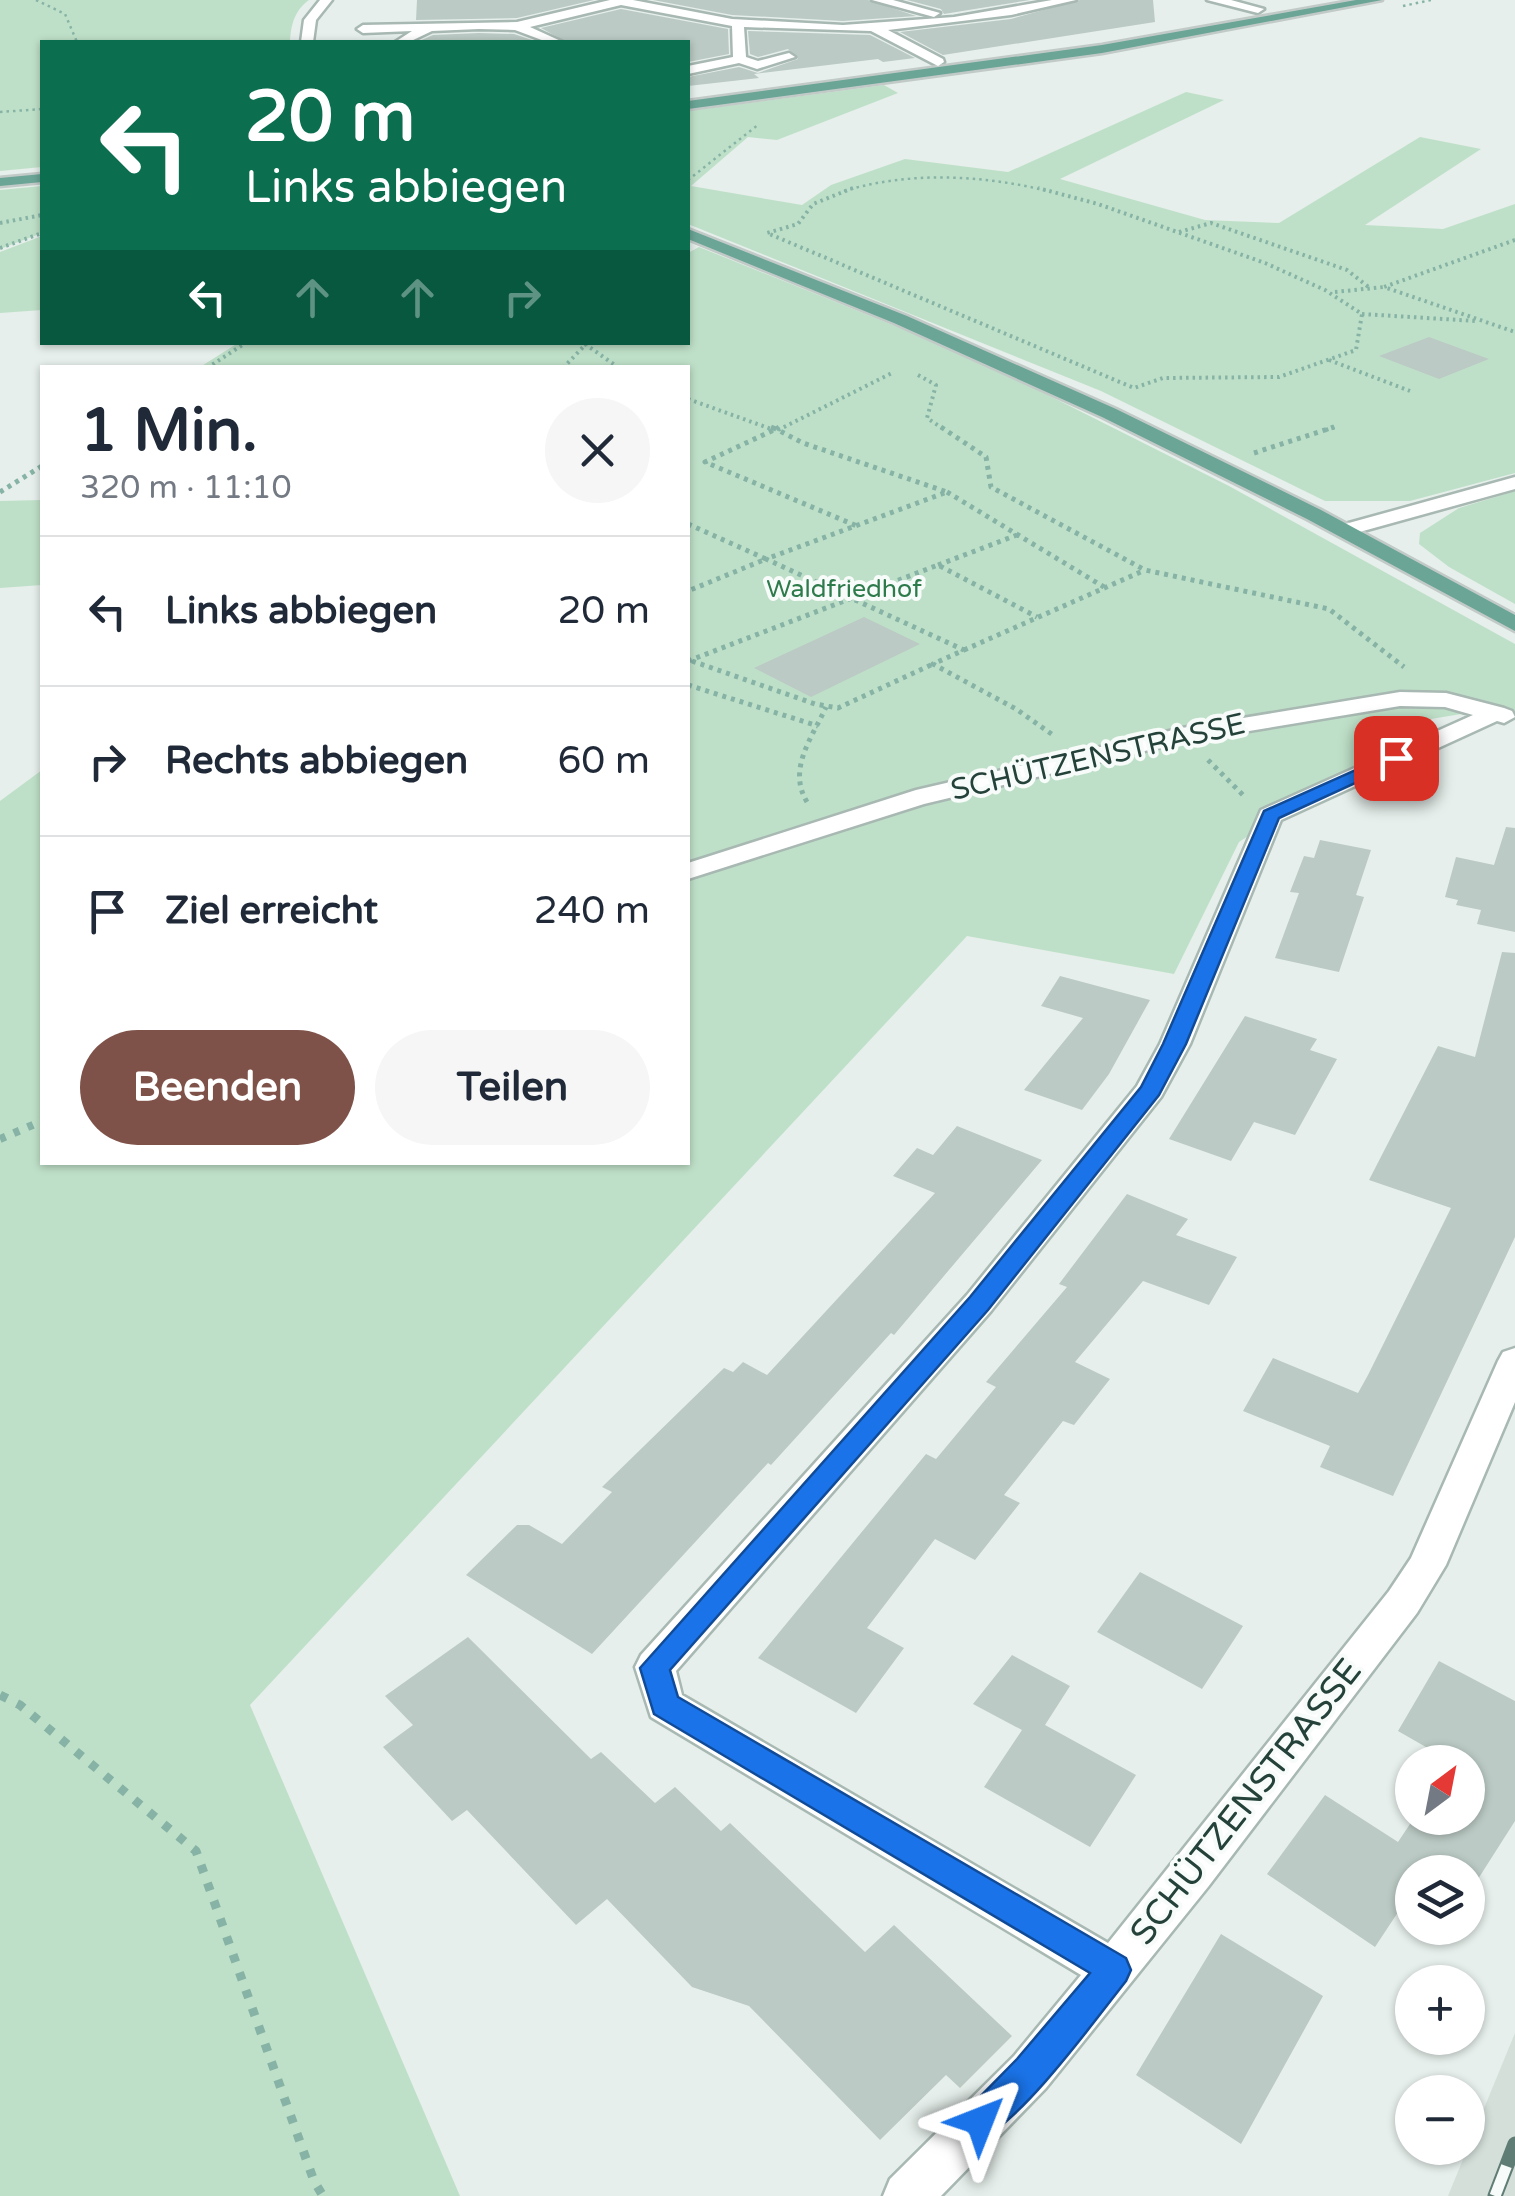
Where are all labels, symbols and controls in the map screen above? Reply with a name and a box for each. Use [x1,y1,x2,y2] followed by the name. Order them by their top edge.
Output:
[245,76,415,160] text: 20 m
[80,80,210,210] icon: left
[245,161,567,215] text: Links abbiegen
[180,270,235,325] icon: left
[285,270,340,325] icon: ahead
[390,270,445,325] icon: ahead
[495,270,550,325] icon: right
[80,395,258,467] text: 1 Min.
[545,398,650,503] button: close
[80,469,292,507] text: 320 m · 11:10
[766,574,922,604] park label: Waldfriedhof
[80,584,135,639] icon: left
[165,588,437,634] text: Links abbiegen
[558,588,650,634] text: 20 m
[947,705,1249,809] street label: SCHÜTZENSTRASSE
[1354,716,1439,801] pin
[1369,731,1424,786] icon: arrive
[80,734,135,789] icon: right
[165,738,468,784] text: Rechts abbiegen
[558,738,650,784] text: 60 m
[80,884,135,939] icon: arrive
[165,888,378,934] text: Ziel erreicht
[534,888,650,934] text: 240 m
[80,1030,355,1145] button: Beenden
[375,1030,650,1145] button: Teilen
[1121,1651,1371,1953] street label: SCHÜTZENSTRASSE
[1395,1745,1485,1835] north arrow
[1395,1745,1485,2165] map controls
[1395,1855,1485,1945] button: layers
[1395,1965,1485,2055] button: +
[928,2069,1032,2173] position arrow
[1395,2075,1485,2165] button: −

